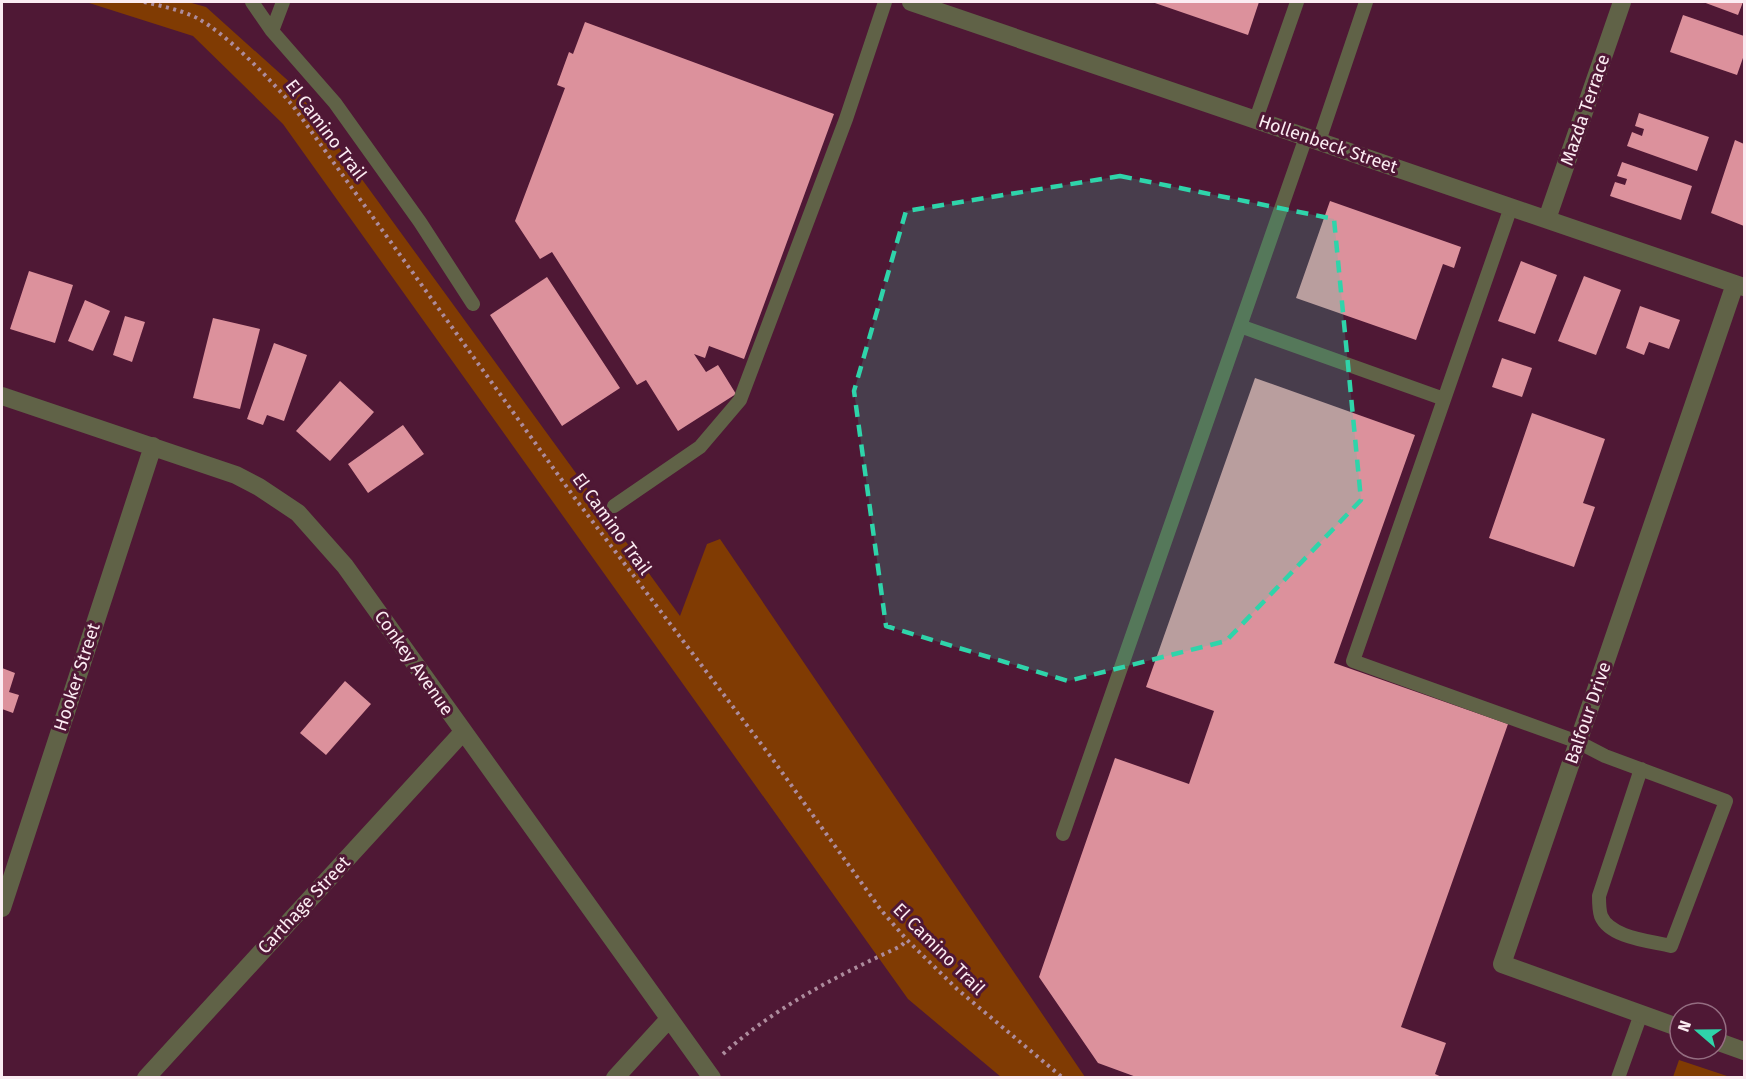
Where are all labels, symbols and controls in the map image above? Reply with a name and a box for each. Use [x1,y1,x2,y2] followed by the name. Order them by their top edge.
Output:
[1556,52,1614,168] street label: Mazda Terrace
[281,75,371,185] street label: El Camino Trail
[1256,110,1401,178] street label: Hollenbeck Street
[568,469,656,579] street label: El Camino Trail
[370,606,458,720] street label: Conkey Avenue
[49,620,105,734] street label: Hooker Street
[1560,659,1616,767] street label: Balfour Drive
[253,851,355,959] street label: Carthage Street
[889,899,989,999] street label: El Camino Trail
[1668,1001,1728,1061] north arrow
[1674,1018,1695,1034] text: N

